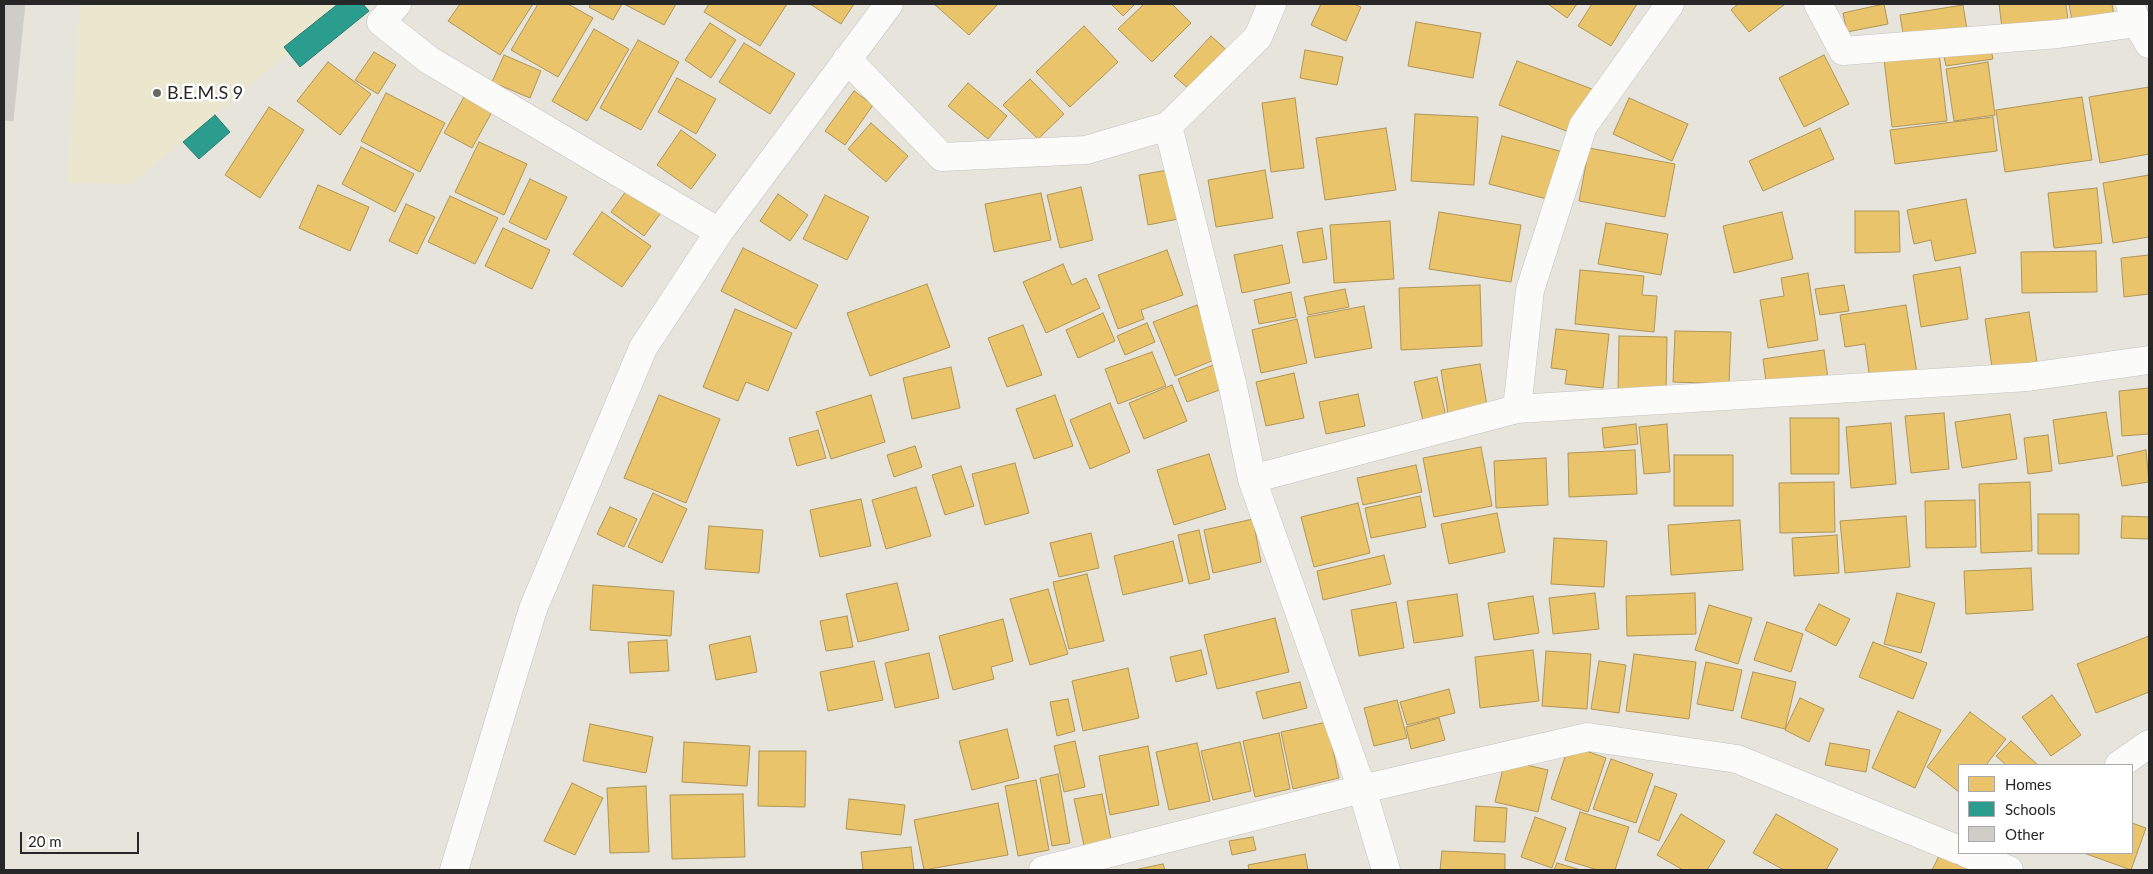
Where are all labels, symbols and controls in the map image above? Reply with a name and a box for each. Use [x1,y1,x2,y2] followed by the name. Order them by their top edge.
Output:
[167,82,243,104] place label: B.E.M.S 9
[151,87,163,99] marker: B.E.M.S 9
[1958,764,2133,854] legend
[2005,775,2051,793] text: Homes
[2005,800,2056,818] text: Schools
[22,822,141,854] scale bar
[2005,825,2044,843] text: Other
[28,832,62,850] text: 20 m

